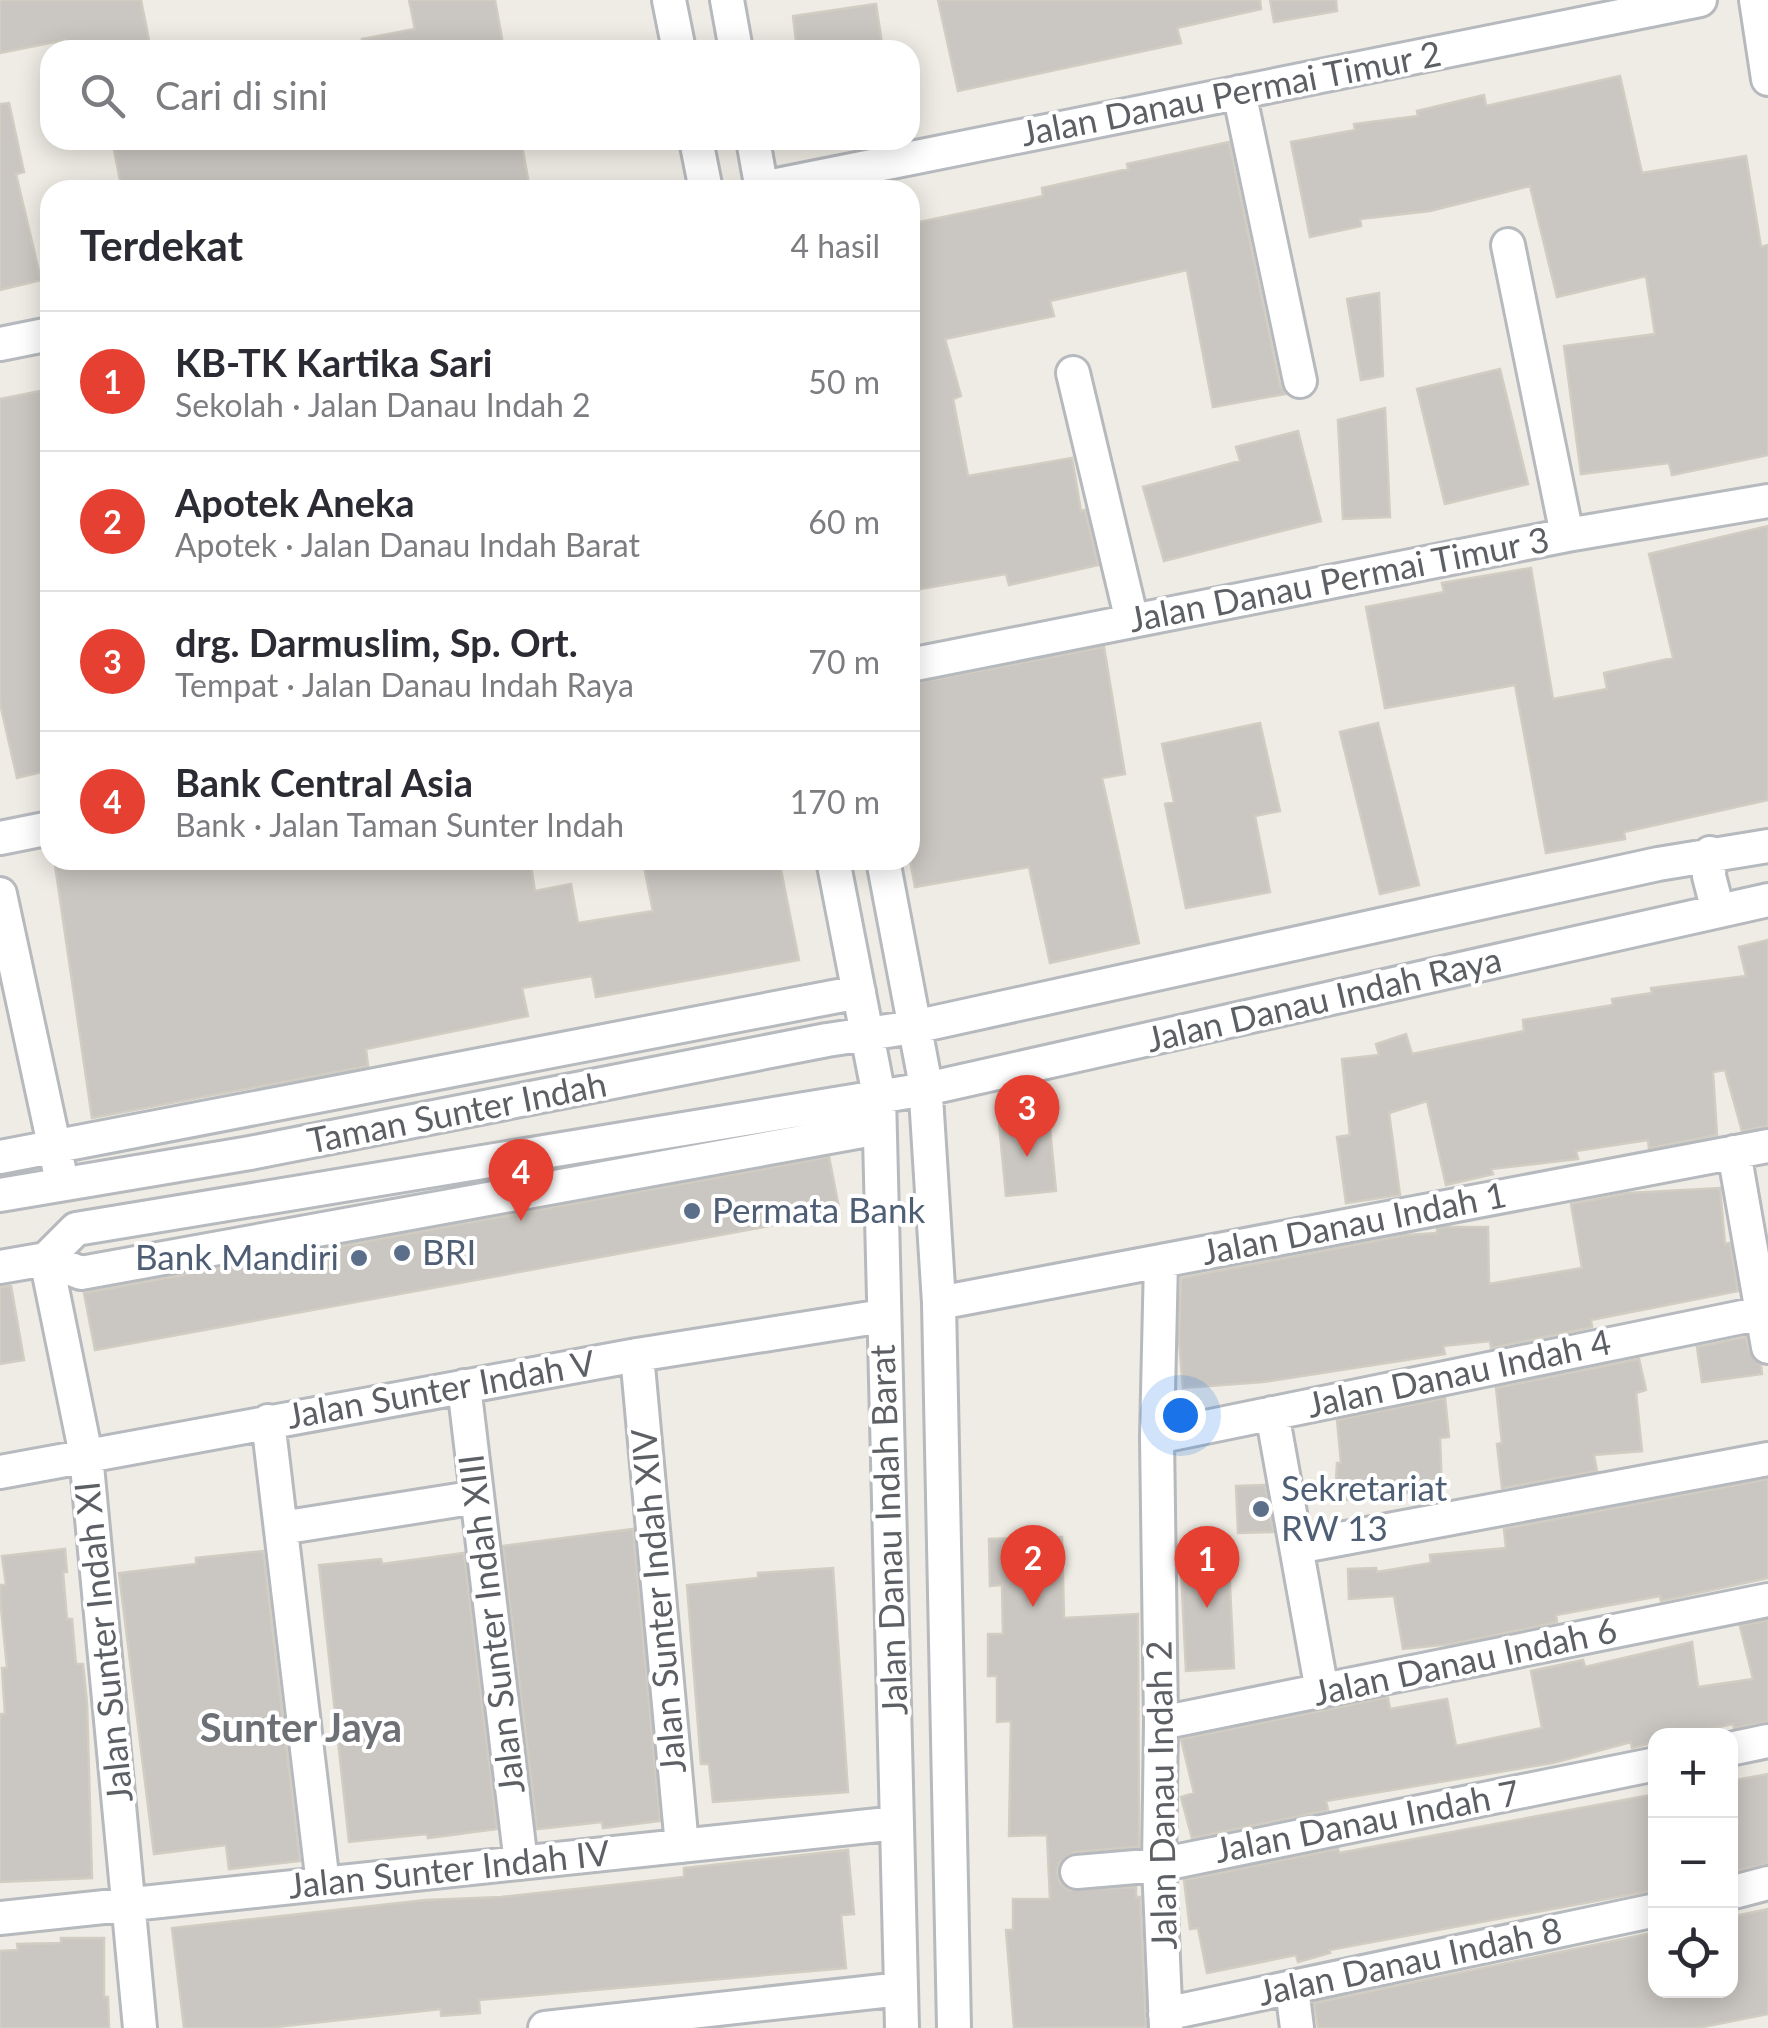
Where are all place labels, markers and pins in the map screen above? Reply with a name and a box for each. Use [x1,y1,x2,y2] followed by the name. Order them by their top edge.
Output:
[994,1074,1060,1157] pin: 3
[488,1138,554,1221] pin: 4
[712,1188,925,1230] place label: Permata Bank
[681,1200,703,1222] marker: Permata Bank
[422,1230,476,1272] place label: BRI
[135,1235,339,1277] place label: Bank Mandiri
[391,1242,413,1264] marker: BRI
[348,1247,370,1269] marker: Bank Mandiri
[1281,1466,1448,1548] place label: Sekretariat RW 13
[1250,1498,1272,1520] marker: Sekretariat RW 13
[1000,1524,1066,1607] pin: 2
[1174,1526,1240,1608] pin: 1

